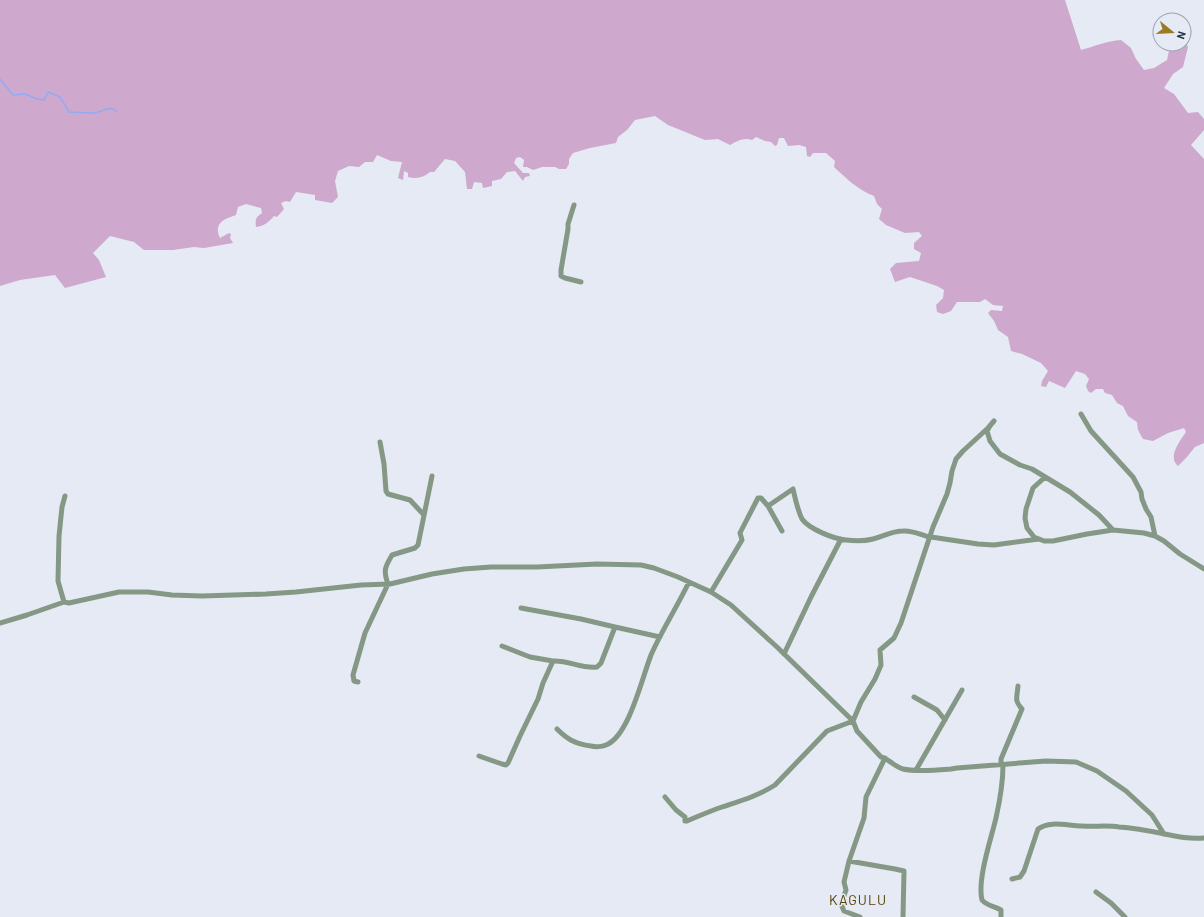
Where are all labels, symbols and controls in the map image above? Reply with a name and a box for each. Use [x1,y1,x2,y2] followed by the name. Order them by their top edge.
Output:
[1152,12,1192,52] north arrow
[1175,30,1189,41] text: N
[829,891,887,908] district label: KAGULU

